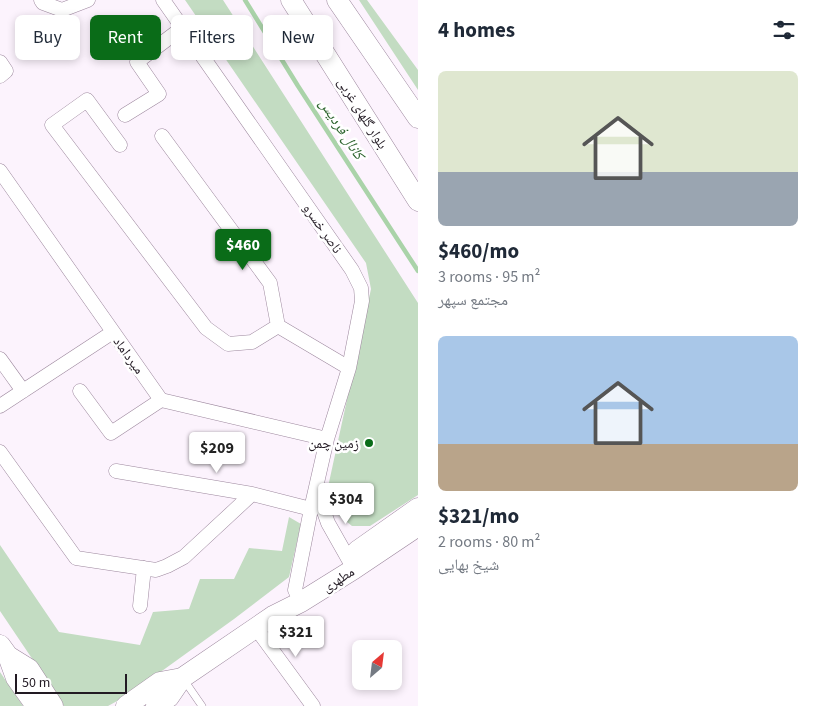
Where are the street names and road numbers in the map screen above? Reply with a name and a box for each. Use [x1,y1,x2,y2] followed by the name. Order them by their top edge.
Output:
[332,74,392,153] street label: بلوار گلهای غربی
[298,199,347,258] street label: ناصر خسرو
[108,333,149,378] street label: میرداماد
[318,562,359,598] street label: مطهری

